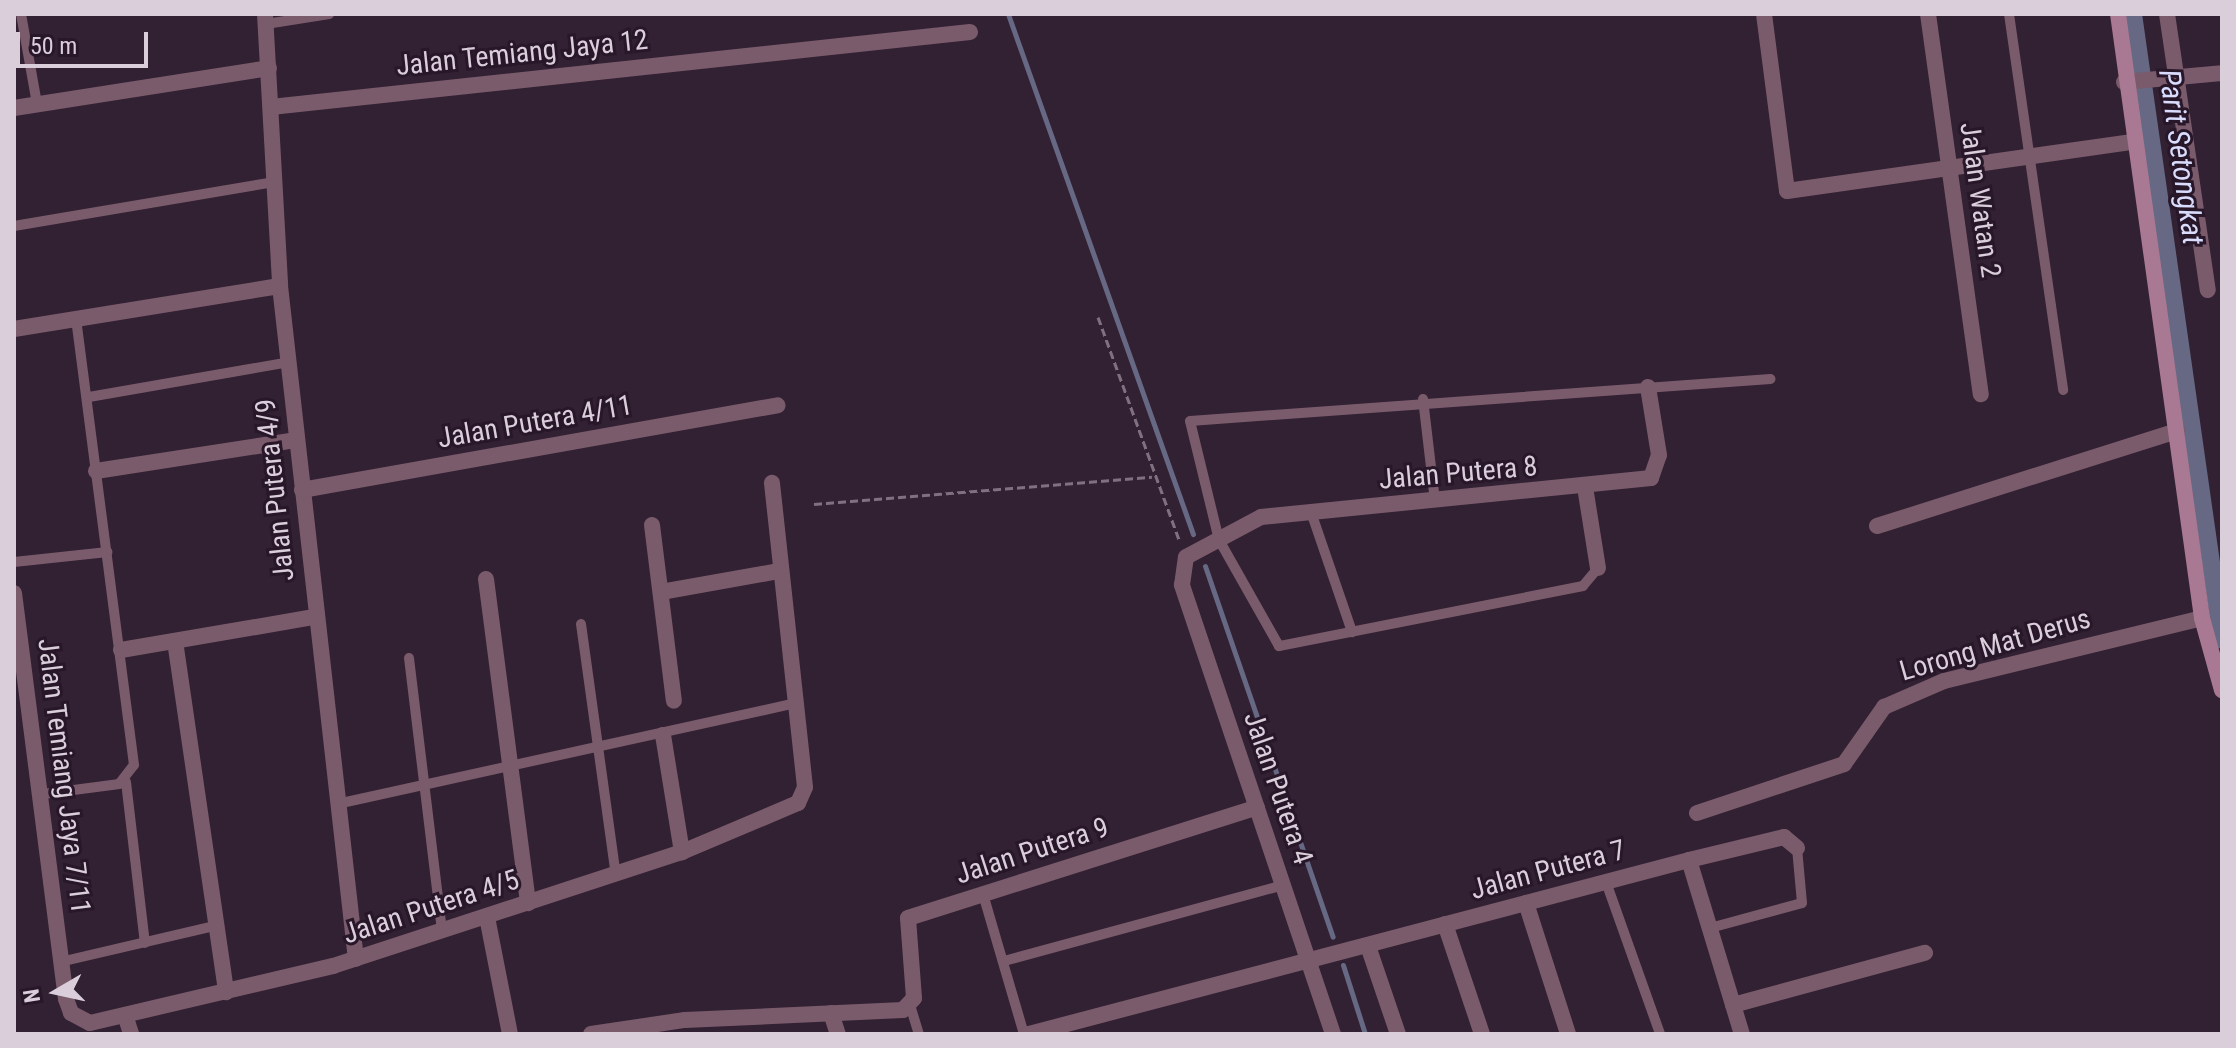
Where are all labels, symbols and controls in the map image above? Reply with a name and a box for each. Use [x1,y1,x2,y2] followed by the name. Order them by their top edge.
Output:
[20,16,152,66] scale bar
[394,23,650,83] street label: Jalan Temiang Jaya 12
[30,32,77,60] text: 50 m
[2151,67,2211,247] water label: Parit Setongkat
[1952,120,2008,280] street label: Jalan Watan 2
[435,388,635,456] street label: Jalan Putera 4/11
[249,397,301,583] street label: Jalan Putera 4/9
[1377,449,1539,497] street label: Jalan Putera 8
[1896,602,2094,688] street label: Lorong Mat Derus
[30,636,98,916] street label: Jalan Temiang Jaya 7/11
[1236,707,1320,869] street label: Jalan Putera 4
[951,810,1113,892] street label: Jalan Putera 9
[1467,833,1629,907] street label: Jalan Putera 7
[339,863,523,951] street label: Jalan Putera 4/5
[16,952,96,1032] north arrow
[18,987,45,1004] text: N

